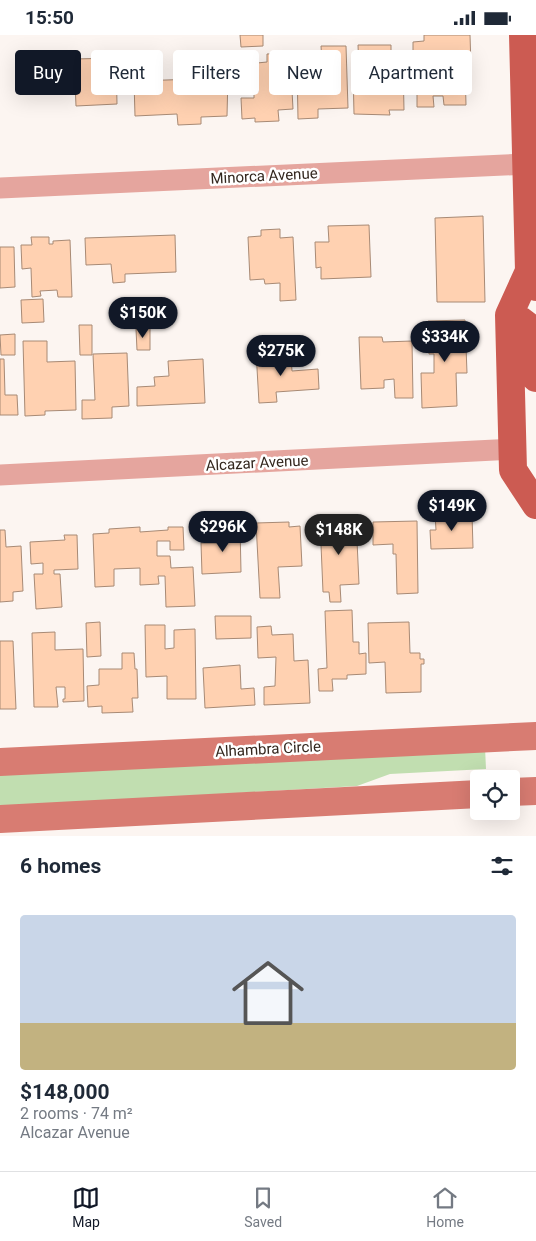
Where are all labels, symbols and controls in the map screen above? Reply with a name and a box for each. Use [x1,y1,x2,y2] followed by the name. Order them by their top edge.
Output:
[25,6,74,29] text: 15:50
[15,50,81,95] chip: Buy
[91,50,163,95] chip: Rent
[173,50,259,95] chip: Filters
[269,50,341,95] chip: New
[351,50,472,95] chip: Apartment
[210,164,318,188] street label: Minorca Avenue
[108,297,178,339] pin: $150K
[120,303,166,322] text: $150K
[410,321,480,363] pin: $334K
[422,327,468,346] text: $334K
[246,335,316,377] pin: $275K
[258,341,304,360] text: $275K
[205,451,309,475] street label: Alcazar Avenue
[417,489,487,532] pin: $149K
[429,496,475,515] text: $149K
[188,511,258,553] pin: $296K
[304,513,374,556] pin: $148K
[200,517,246,536] text: $296K
[316,520,362,539] text: $148K
[215,737,321,761] street label: Alhambra Circle
[470,770,520,820] map controls
[470,770,520,820] button: locate
[488,852,516,880] icon: filters
[20,854,101,878] text: 6 homes
[223,948,313,1038] icon: home
[20,1080,110,1104] text: $148,000
[20,1104,133,1123] text: 2 rooms · 74 m²
[20,1123,130,1142] text: Alcazar Avenue
[72,1184,100,1230] tab: Map
[244,1184,282,1230] tab: Saved
[426,1184,464,1230] tab: Home

